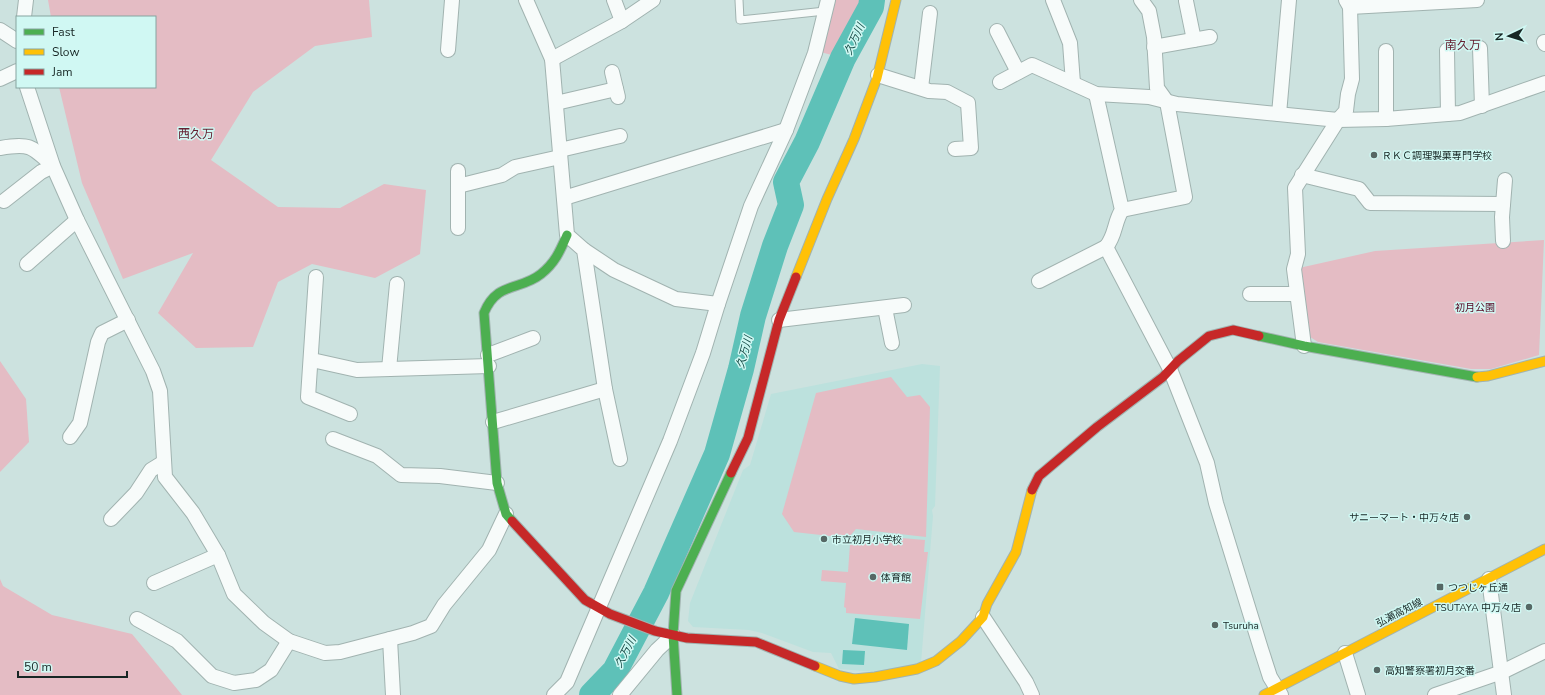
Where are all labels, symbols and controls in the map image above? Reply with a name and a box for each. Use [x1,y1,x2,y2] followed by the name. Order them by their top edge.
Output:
[16,16,156,88] legend
[1489,16,1529,56] north arrow
[841,20,869,57] water label: 久万川
[52,24,75,40] text: Fast
[1492,32,1507,41] text: N
[1445,37,1481,53] district label: 南久万
[52,44,80,60] text: Slow
[51,64,73,80] text: Jam
[178,126,214,142] district label: 西久万
[1382,149,1492,163] place label: ＲＫＣ調理製菓専門学校
[1369,150,1379,160] marker: ＲＫＣ調理製菓専門学校
[1455,301,1495,315] park label: 初月公園
[733,333,756,370] water label: 久万川
[1349,511,1459,525] place label: サニーマート・中万々店
[1462,512,1472,522] marker: サニーマート・中万々店
[832,533,902,547] place label: 市立初月小学校
[819,534,829,544] marker: 市立初月小学校
[881,571,911,585] place label: 体育館
[868,572,878,582] marker: 体育館
[1448,581,1508,595] place label: つつじヶ丘通
[1435,582,1445,592] marker: つつじヶ丘通
[1374,595,1425,630] street label: 弘瀬高知線
[1435,601,1521,615] place label: TSUTAYA 中万々店
[1524,602,1534,612] marker: TSUTAYA 中万々店
[1223,619,1259,633] place label: Tsuruha
[1210,620,1220,630] marker: Tsuruha
[611,633,640,670] water label: 久万川
[18,653,127,679] scale bar
[24,659,52,675] text: 50 m
[1385,664,1475,678] place label: 高知警察署初月交番
[1372,665,1382,675] marker: 高知警察署初月交番

